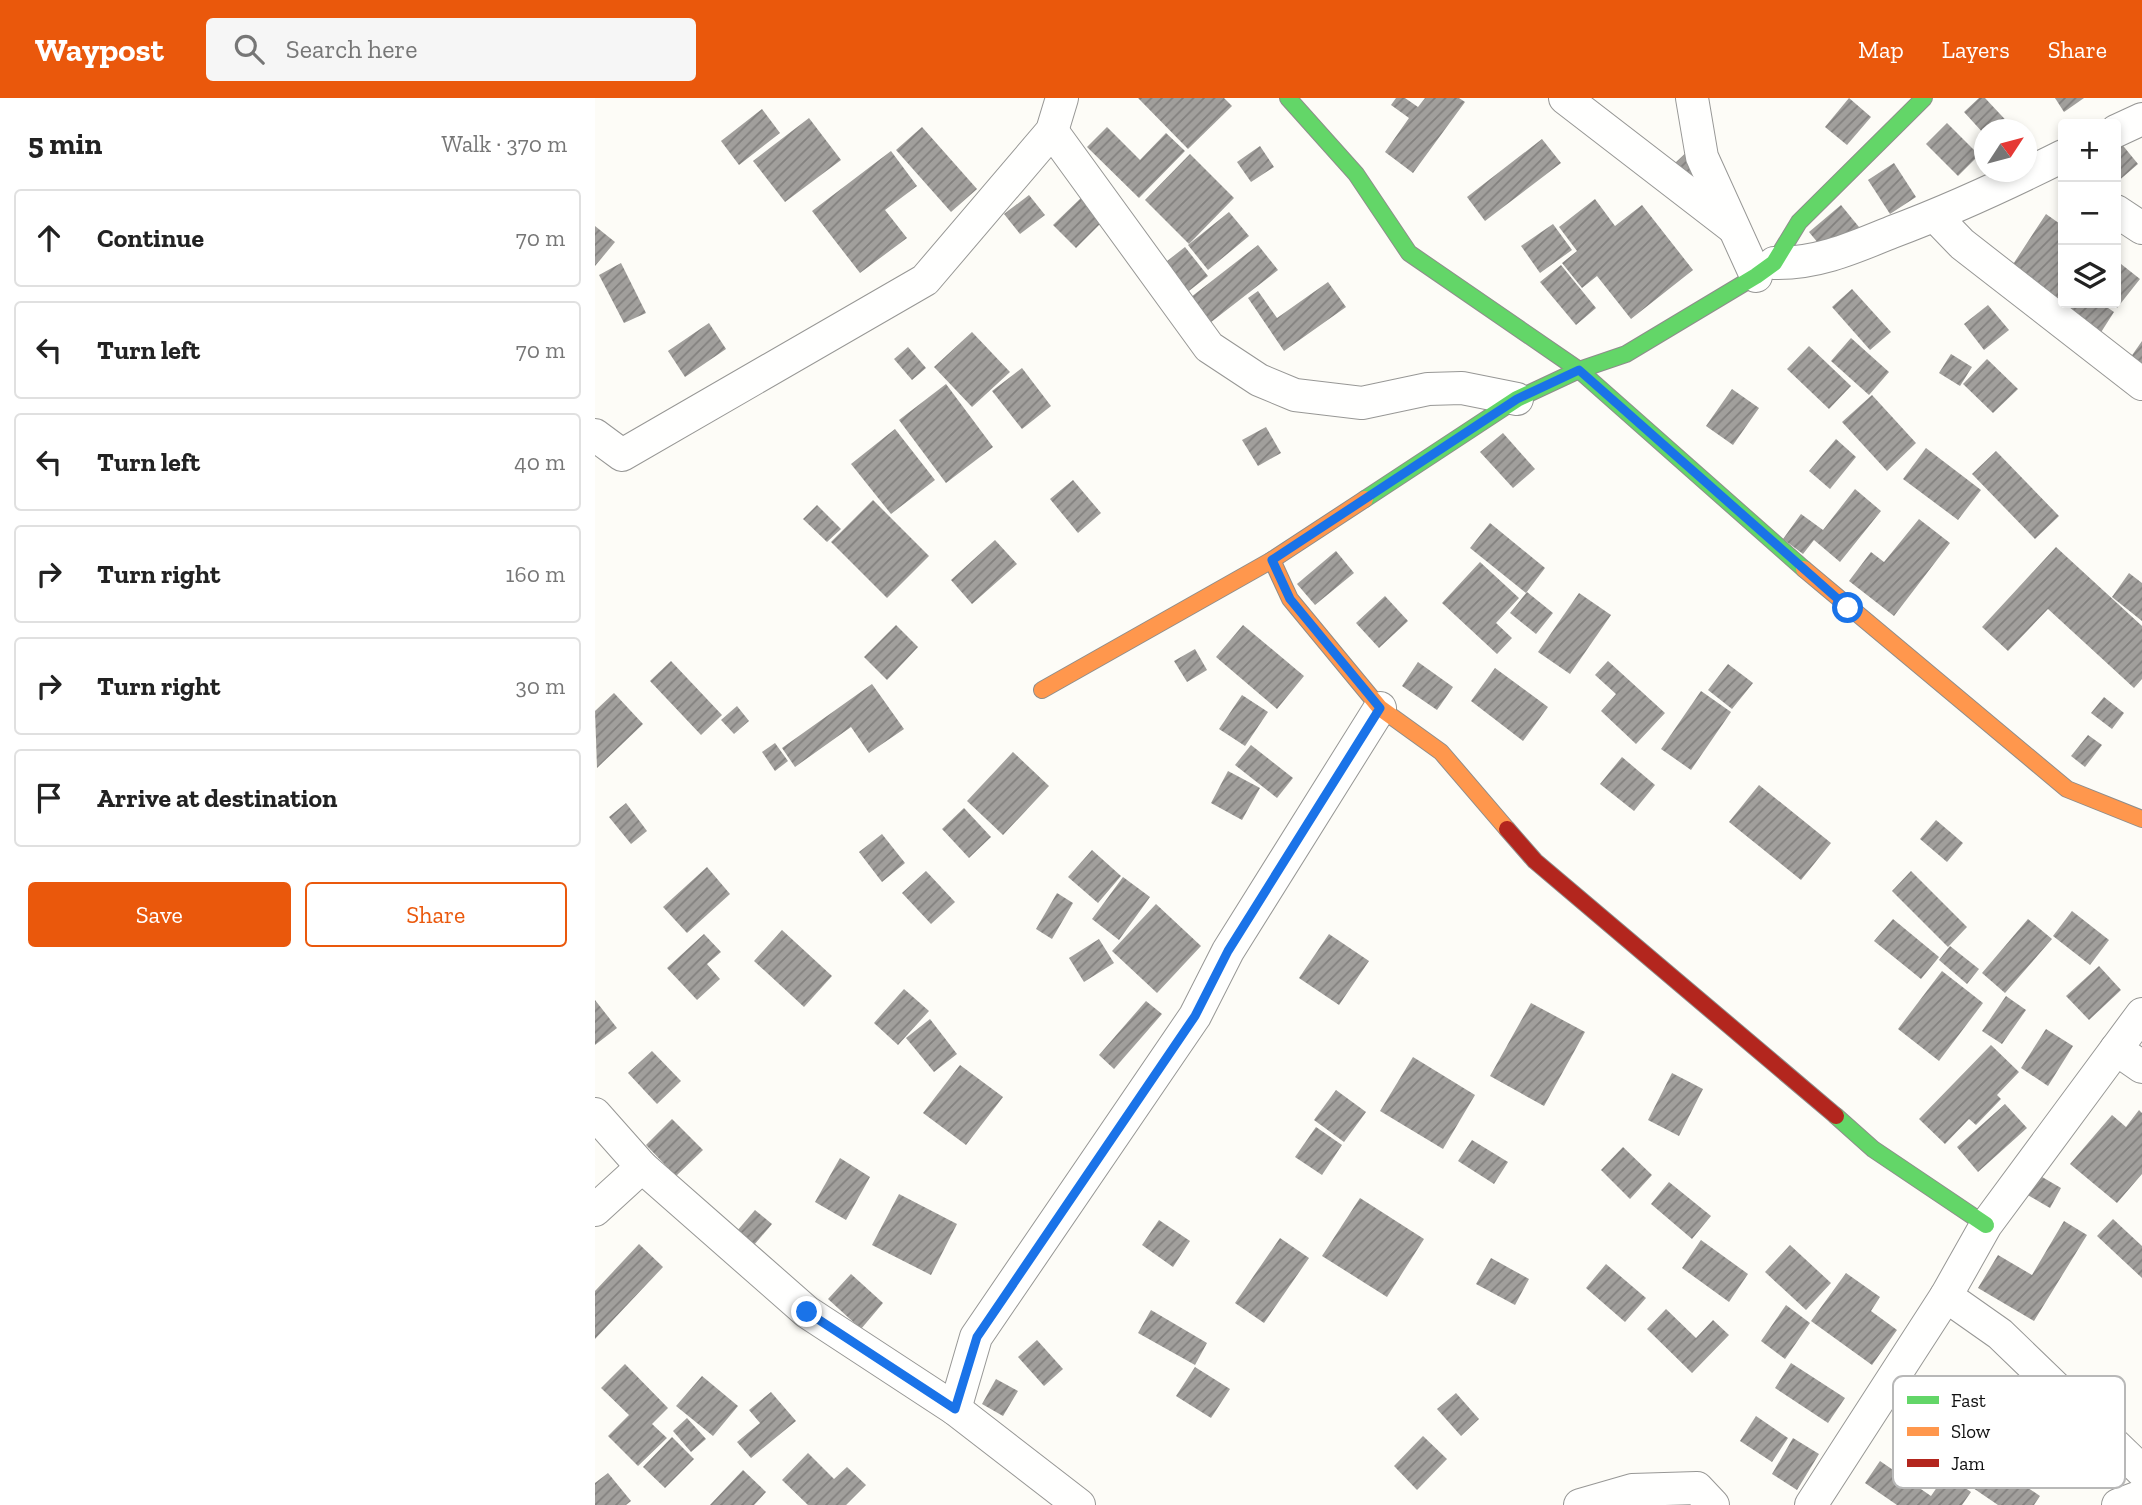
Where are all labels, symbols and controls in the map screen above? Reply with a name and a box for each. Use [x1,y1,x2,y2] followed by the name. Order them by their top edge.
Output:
[206,18,696,81] search box
[35,30,164,69] text: Waypost
[230,30,268,68] icon: search
[286,33,418,65] text: Search here
[1858,35,1904,64] text: Map
[1942,35,2010,64] text: Layers
[2048,35,2107,64] text: Share
[1974,119,2037,182] north arrow
[2058,119,2121,308] map controls
[2058,119,2121,182] button: +
[28,126,102,162] text: 5 min
[441,130,567,158] text: Walk · 370 m
[2058,182,2121,245] button: −
[30,219,68,257] icon: ahead
[97,222,204,254] text: Continue
[516,224,565,252] text: 70 m
[2058,245,2121,308] button: layers
[30,331,68,369] icon: left
[97,334,200,366] text: Turn left
[516,336,565,364] text: 70 m
[30,443,68,481] icon: left
[97,446,200,478] text: Turn left
[514,448,565,476] text: 40 m
[30,555,68,593] icon: right
[97,558,220,590] text: Turn right
[506,560,565,588] text: 160 m
[1832,592,1863,623] route start
[30,667,68,705] icon: right
[97,670,220,702] text: Turn right
[515,672,565,700] text: 30 m
[30,779,68,817] icon: arrive
[97,782,337,814] text: Arrive at destination
[28,882,291,947] button: Save
[305,882,567,947] button: Share
[791,1296,822,1327] route end
[1893,1376,2125,1488] legend
[1951,1389,1986,1412] text: Fast
[1951,1420,1991,1443] text: Slow
[1951,1452,1985,1475] text: Jam

